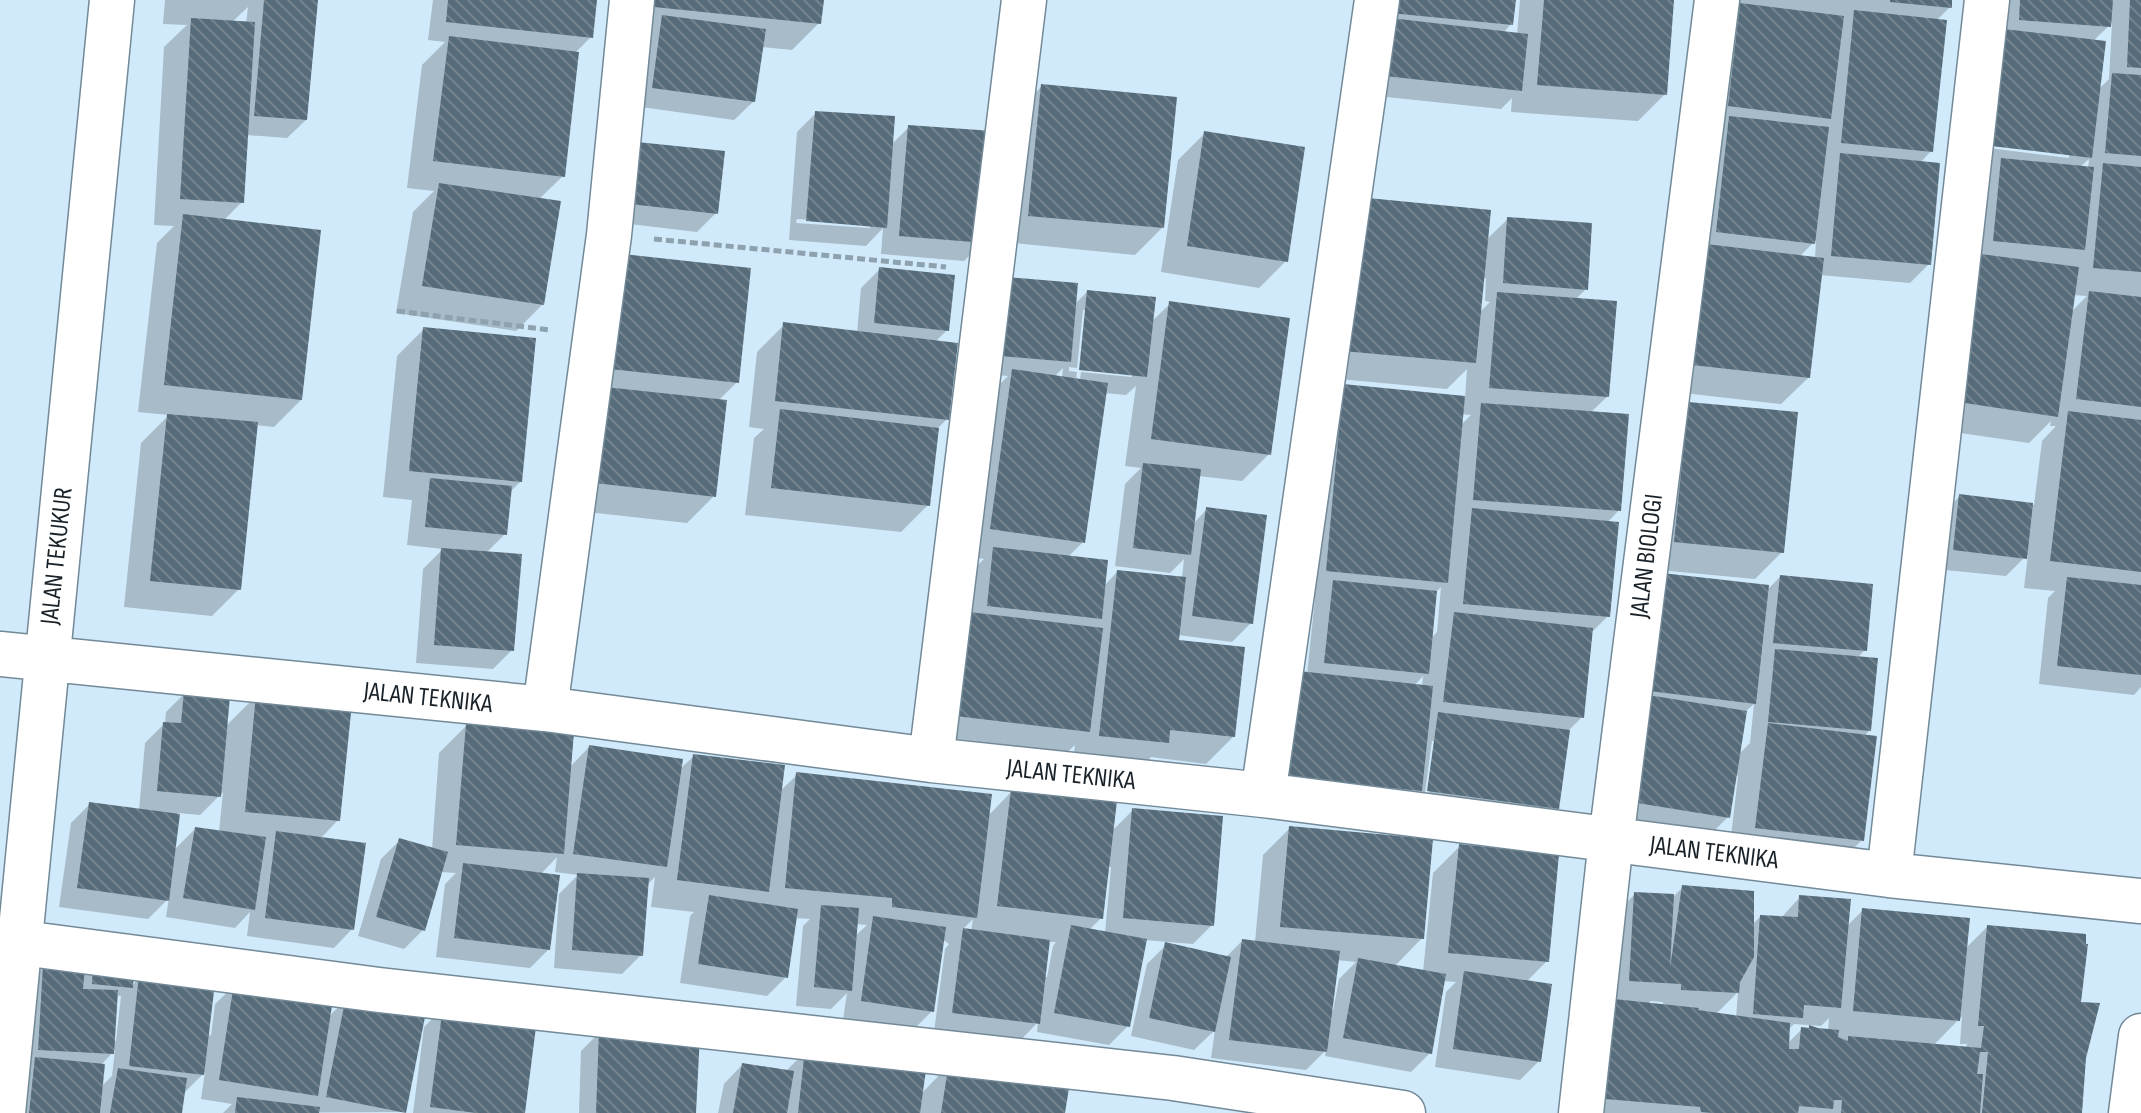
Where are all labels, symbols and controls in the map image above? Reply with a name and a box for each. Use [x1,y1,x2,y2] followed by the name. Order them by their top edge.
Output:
[34,486,80,627] street label: JALAN TEKUKUR
[1624,492,1670,621] street label: JALAN BIOLOGI
[361,676,495,720] street label: JALAN TEKNIKA
[1004,753,1138,797] street label: JALAN TEKNIKA
[1647,830,1781,876] street label: JALAN TEKNIKA

